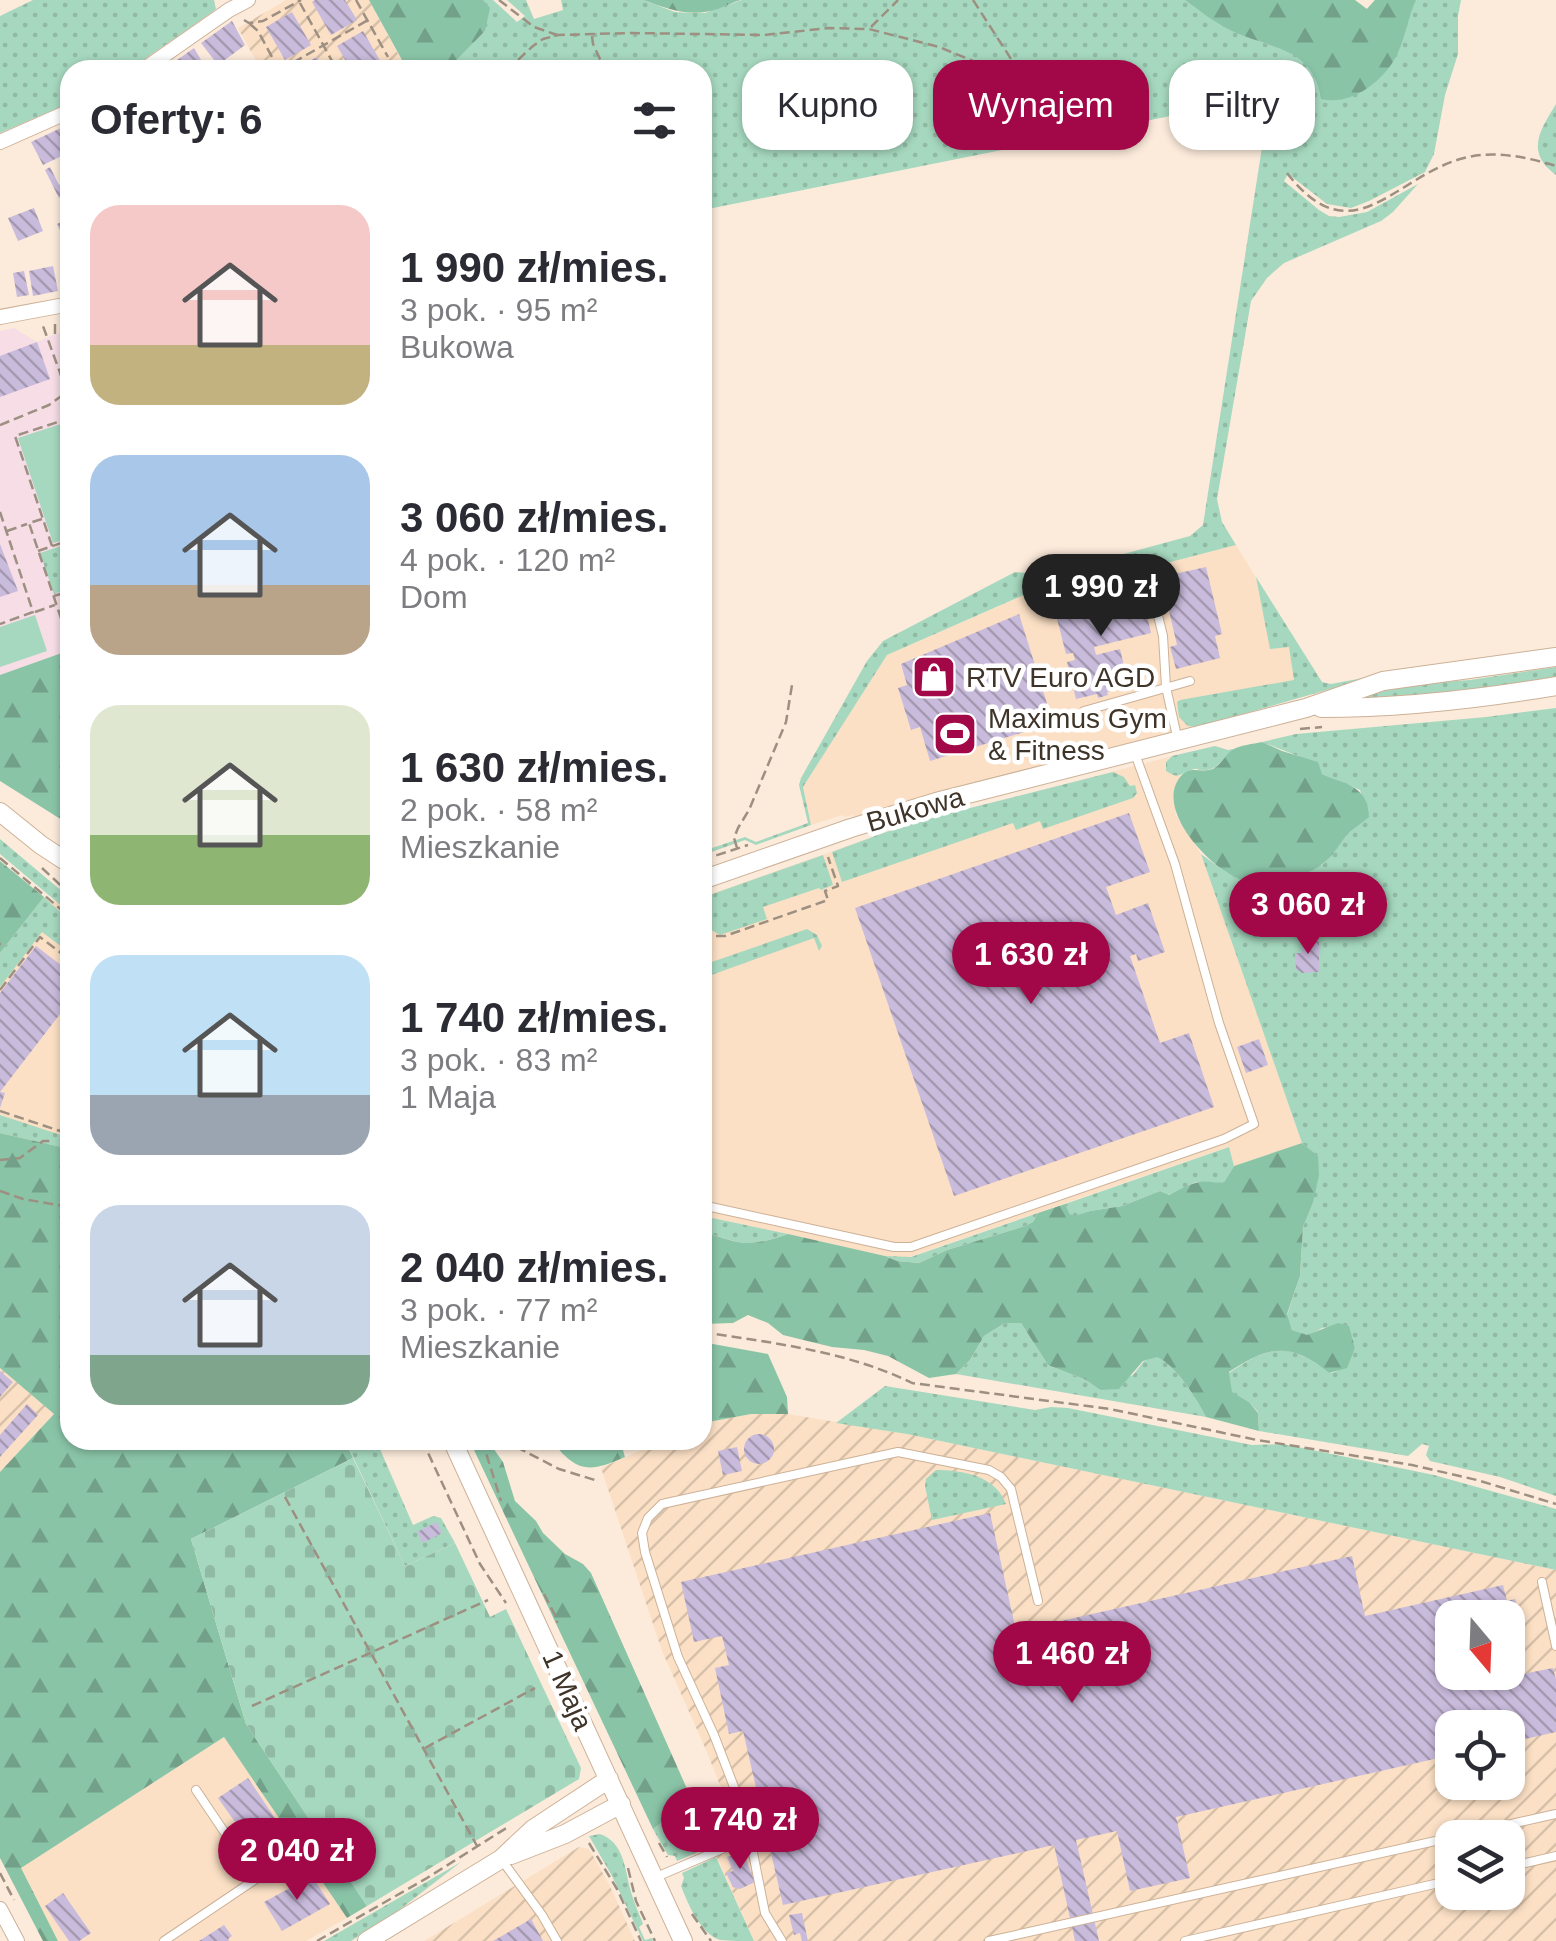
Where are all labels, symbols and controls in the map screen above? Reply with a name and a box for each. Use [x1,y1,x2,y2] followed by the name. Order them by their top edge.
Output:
[742,60,913,150] chip: Kupno
[933,60,1149,150] chip: Wynajem
[1169,60,1315,150] chip: Filtry
[627,93,682,148] icon: filters
[90,96,263,143] text: Oferty: 6
[400,244,669,291] text: 1 990 zł/mies.
[170,245,290,365] icon: home
[400,292,597,328] text: 3 pok. · 95 m²
[400,329,514,365] text: Bukowa
[400,494,669,541] text: 3 060 zł/mies.
[170,495,290,615] icon: home
[400,542,615,578] text: 4 pok. · 120 m²
[998,554,1204,639] pin: 1 990 zł
[1044,568,1158,604] text: 1 990 zł
[400,579,468,615] text: Dom
[911,654,957,700] shop icon: RTV Euro AGD
[966,662,1155,693] place label: RTV Euro AGD
[988,703,1167,766] place label: Maximus Gym & Fitness
[932,711,978,757] sports icon: Maximus Gym & Fitness
[400,744,669,791] text: 1 630 zł/mies.
[170,745,290,865] icon: home
[863,781,968,838] street label: Bukowa
[400,792,597,828] text: 2 pok. · 58 m²
[400,829,560,865] text: Mieszkanie
[1205,872,1411,957] pin: 3 060 zł
[1251,886,1365,922] text: 3 060 zł
[928,922,1134,1007] pin: 1 630 zł
[974,936,1088,972] text: 1 630 zł
[400,994,669,1041] text: 1 740 zł/mies.
[170,995,290,1115] icon: home
[400,1042,597,1078] text: 3 pok. · 83 m²
[400,1079,496,1115] text: 1 Maja
[400,1244,669,1291] text: 2 040 zł/mies.
[170,1245,290,1365] icon: home
[400,1292,597,1328] text: 3 pok. · 77 m²
[400,1329,560,1365] text: Mieszkanie
[1435,1600,1525,1690] north arrow
[1435,1600,1525,1910] map controls
[969,1621,1175,1706] pin: 1 460 zł
[1015,1635,1129,1671] text: 1 460 zł
[536,1646,599,1735] street label: 1 Maja
[1435,1710,1525,1800] button: locate
[637,1787,843,1872] pin: 1 740 zł
[683,1801,797,1837] text: 1 740 zł
[194,1818,400,1903] pin: 2 040 zł
[1435,1820,1525,1910] button: layers
[240,1832,354,1868] text: 2 040 zł

